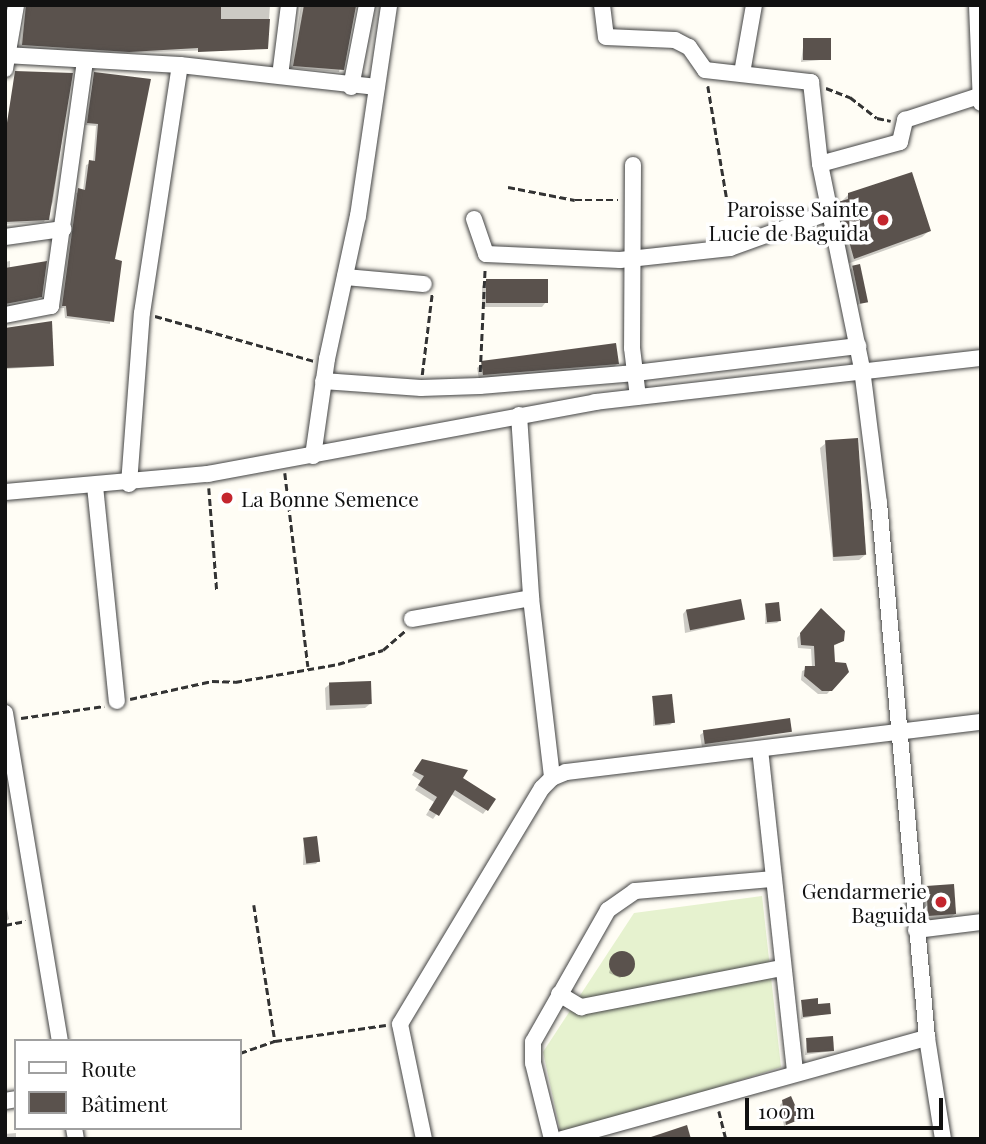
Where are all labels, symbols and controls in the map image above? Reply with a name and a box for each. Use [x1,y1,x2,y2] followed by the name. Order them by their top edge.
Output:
[709,195,869,245] place label: Paroisse Sainte Lucie de Baguida
[875,212,891,228] marker: Paroisse Sainte Lucie de Baguida
[241,485,419,511] place label: La Bonne Semence
[219,490,235,506] marker: La Bonne Semence
[802,877,927,927] place label: Gendarmerie Baguida
[933,894,949,910] marker: Gendarmerie Baguida
[14,1039,242,1130] legend
[81,1054,136,1082] text: Route
[748,1084,946,1128] scale bar
[81,1089,167,1117] text: Bâtiment
[758,1096,815,1124] text: 100 m

